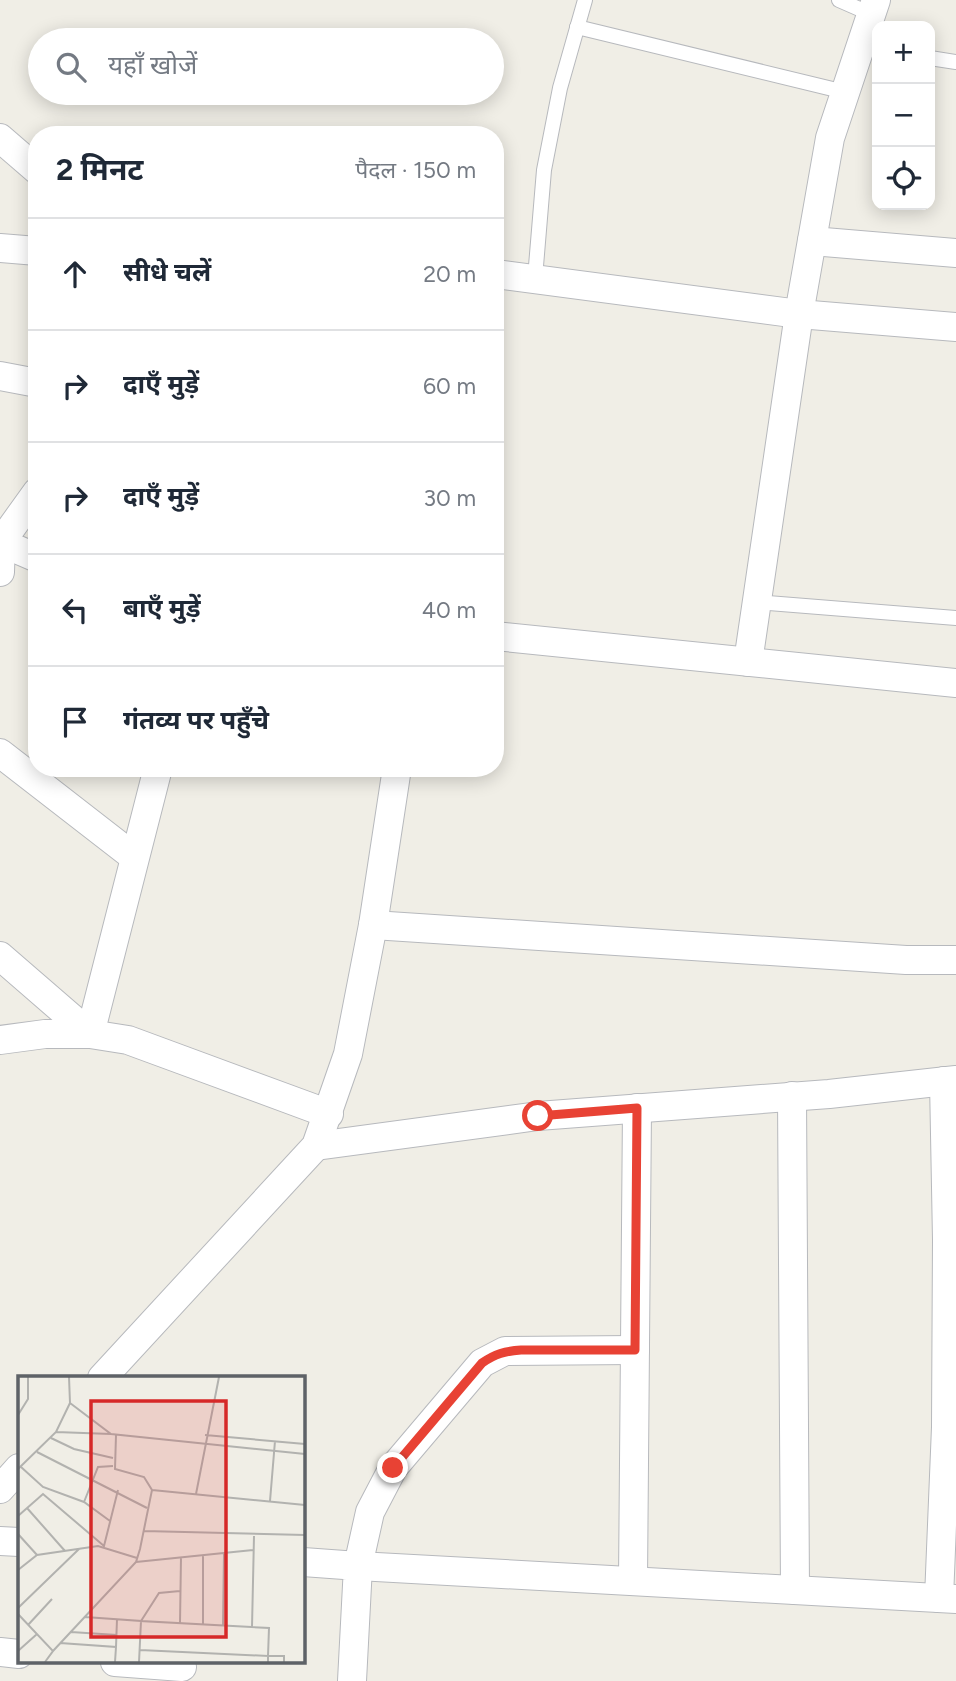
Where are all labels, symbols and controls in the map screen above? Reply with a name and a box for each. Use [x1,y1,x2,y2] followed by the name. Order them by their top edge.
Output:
[872,21,935,210] map controls
[872,21,935,84] button: +
[28,28,504,105] search box
[52,48,90,86] icon: search
[108,49,197,81] text: यहाँ खोजें
[872,84,935,147] button: −
[872,147,935,210] button: locate
[56,151,143,188] text: 2 मिनट
[355,156,476,184] text: पैदल · 150 m
[56,255,94,293] icon: ahead
[123,256,211,288] text: सीधे चलें
[423,260,476,288] text: 20 m
[56,367,94,405] icon: right
[123,368,199,400] text: दाएँ मुड़ें
[423,372,476,400] text: 60 m
[56,479,94,517] icon: right
[123,480,199,512] text: दाएँ मुड़ें
[423,484,476,512] text: 30 m
[56,591,94,629] icon: left
[123,592,200,624] text: बाएँ मुड़ें
[422,596,476,624] text: 40 m
[56,703,94,741] icon: arrive
[123,704,269,736] text: गंतव्य पर पहुँचे
[522,1100,553,1131] route start
[18,1376,304,1664] inset map
[377,1452,408,1483] route end

